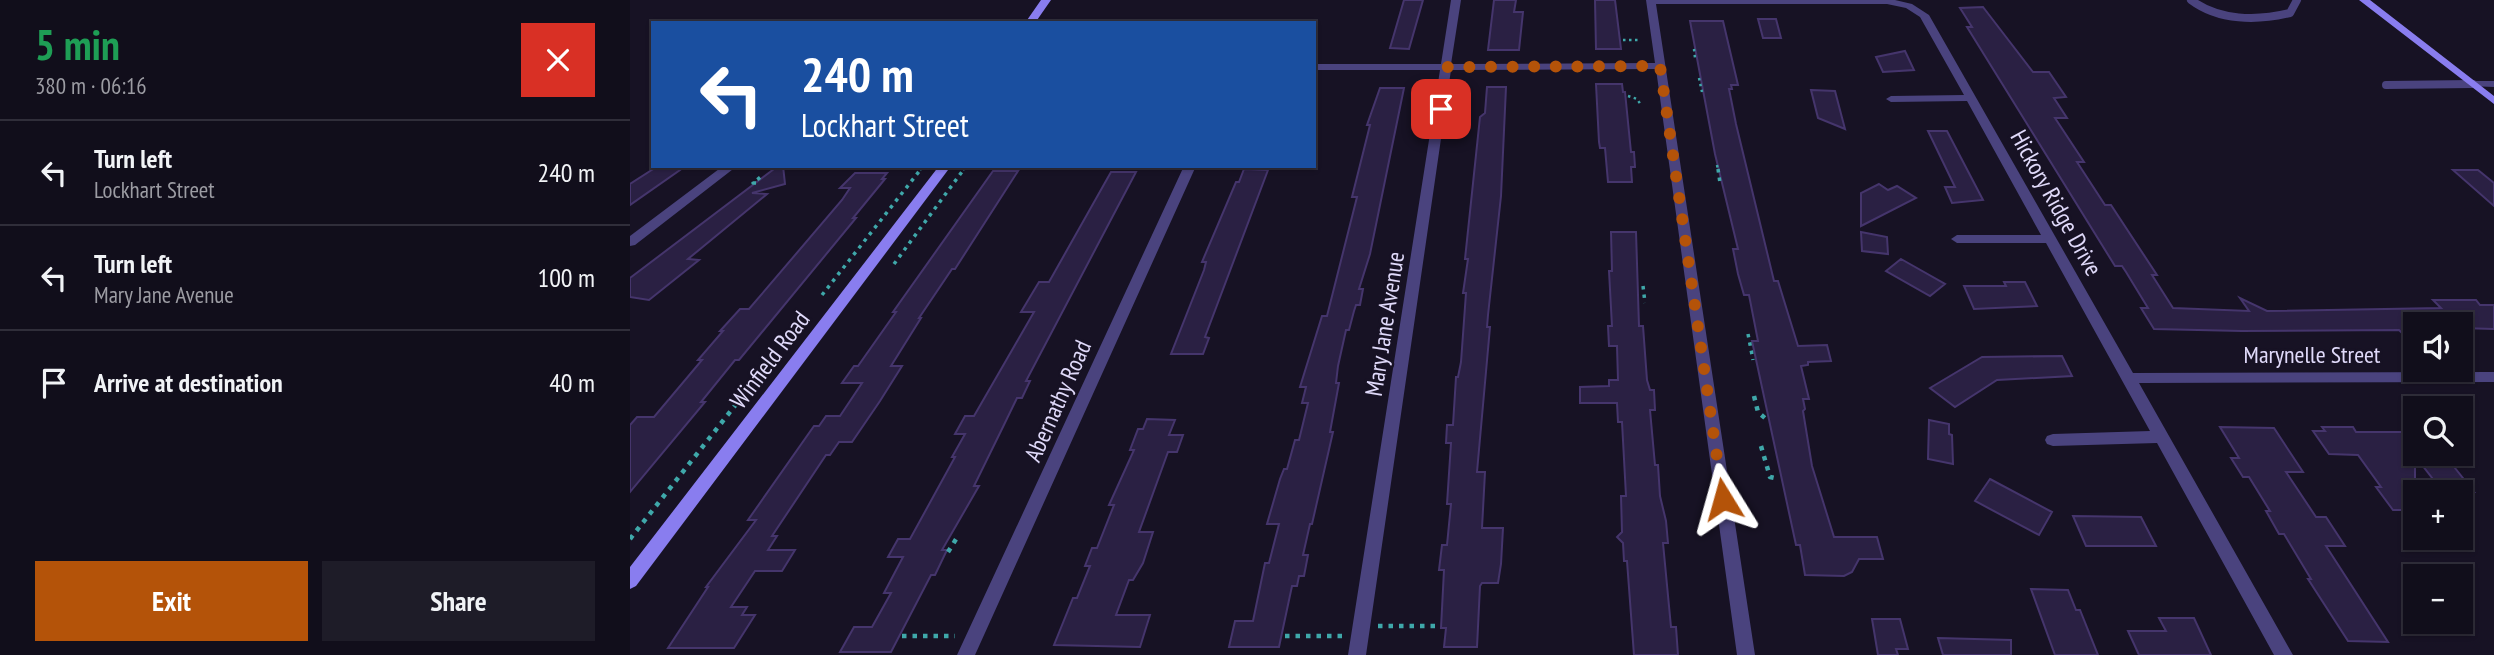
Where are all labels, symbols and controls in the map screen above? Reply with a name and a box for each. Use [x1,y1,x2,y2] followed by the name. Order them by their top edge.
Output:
[35,17,120,72] text: 5 min
[521,23,595,97] button: close
[801,42,914,106] text: 240 m
[686,49,777,140] icon: left
[35,71,147,100] text: 380 m · 06:16
[1411,79,1471,139] pin
[1422,90,1460,128] icon: arrive
[801,104,969,146] text: Lockhart Street
[2004,124,2109,281] street label: Hickory Ridge Drive
[94,142,172,175] text: Turn left
[35,154,73,192] icon: left
[537,156,595,189] text: 240 m
[94,175,215,204] text: Lockhart Street
[94,247,172,280] text: Turn left
[1358,249,1411,398] street label: Mary Jane Avenue
[35,259,73,297] icon: left
[537,261,595,294] text: 100 m
[94,280,234,309] text: Mary Jane Avenue
[723,305,816,415] street label: Winfield Road
[2403,312,2473,634] map controls
[2403,312,2473,382] button: sound
[1017,335,1098,466] street label: Abernathy Road
[2244,339,2381,370] street label: Marynelle Street
[35,364,73,402] icon: arrive
[94,366,283,399] text: Arrive at destination
[549,366,595,399] text: 40 m
[2403,396,2473,466] button: search
[1686,462,1760,536] position arrow
[2403,480,2473,550] button: +
[35,561,308,641] button: Exit
[322,561,595,641] button: Share
[2403,564,2473,634] button: −

